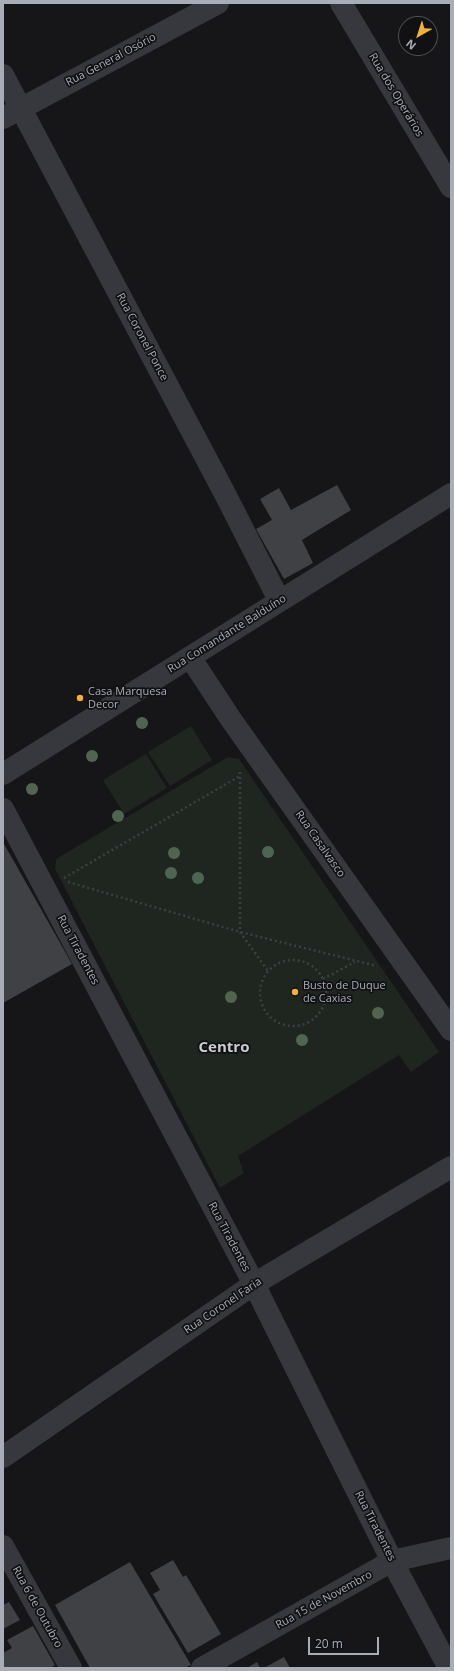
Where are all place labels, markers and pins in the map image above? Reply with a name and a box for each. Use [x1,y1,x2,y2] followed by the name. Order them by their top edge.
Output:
[88,685,167,711] place label: Casa Marquesa Decor
[75,693,85,703] marker: Casa Marquesa Decor
[303,979,386,1005] place label: Busto de Duque de Caxias
[290,987,300,997] marker: Busto de Duque de Caxias

